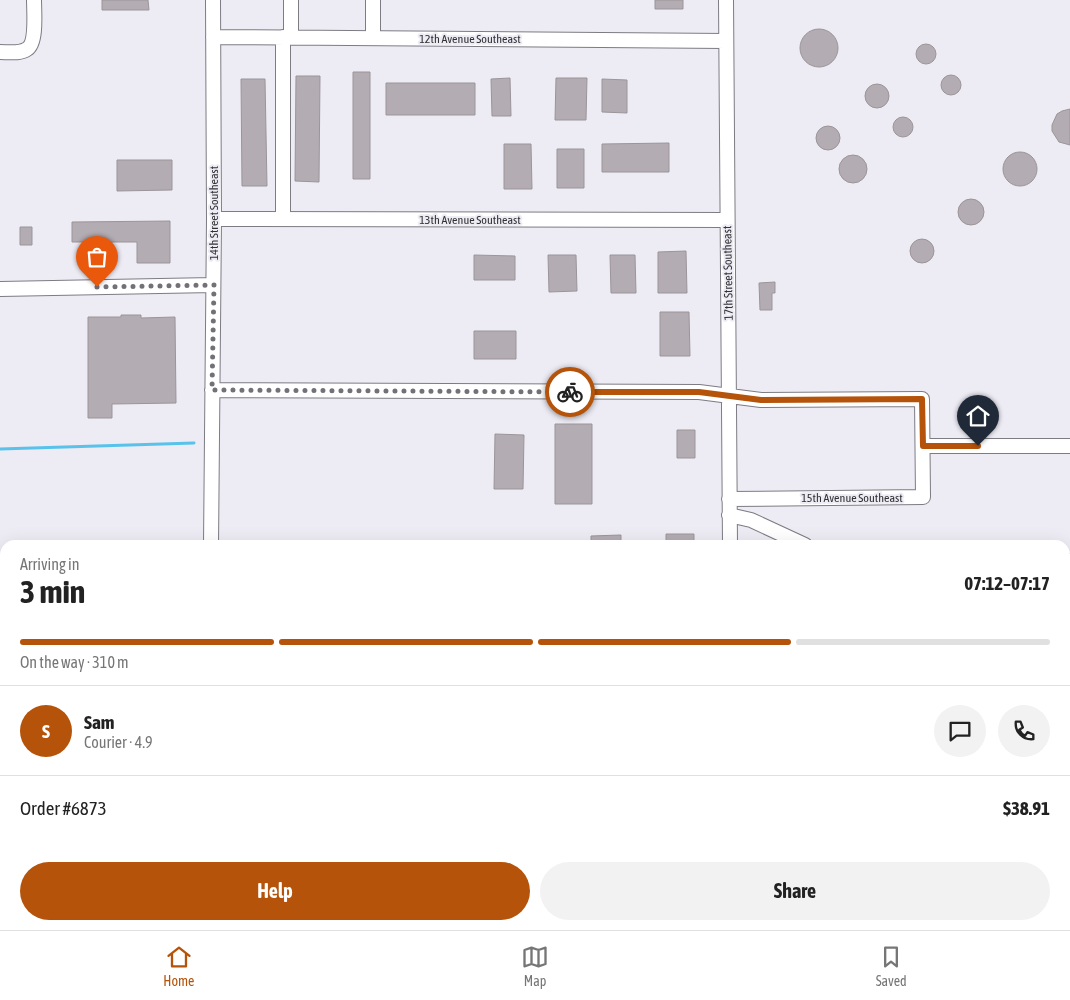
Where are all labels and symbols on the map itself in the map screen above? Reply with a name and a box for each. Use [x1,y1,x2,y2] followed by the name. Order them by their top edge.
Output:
[419,32,521,46] street label: 12th Avenue Southeast
[207,165,221,260] street label: 14th Street Southeast
[419,213,521,227] street label: 13th Avenue Southeast
[720,225,736,320] street label: 17th Street Southeast
[76,236,118,287] pin
[545,367,595,417] courier
[957,395,999,446] pin
[801,491,903,505] street label: 15th Avenue Southeast

